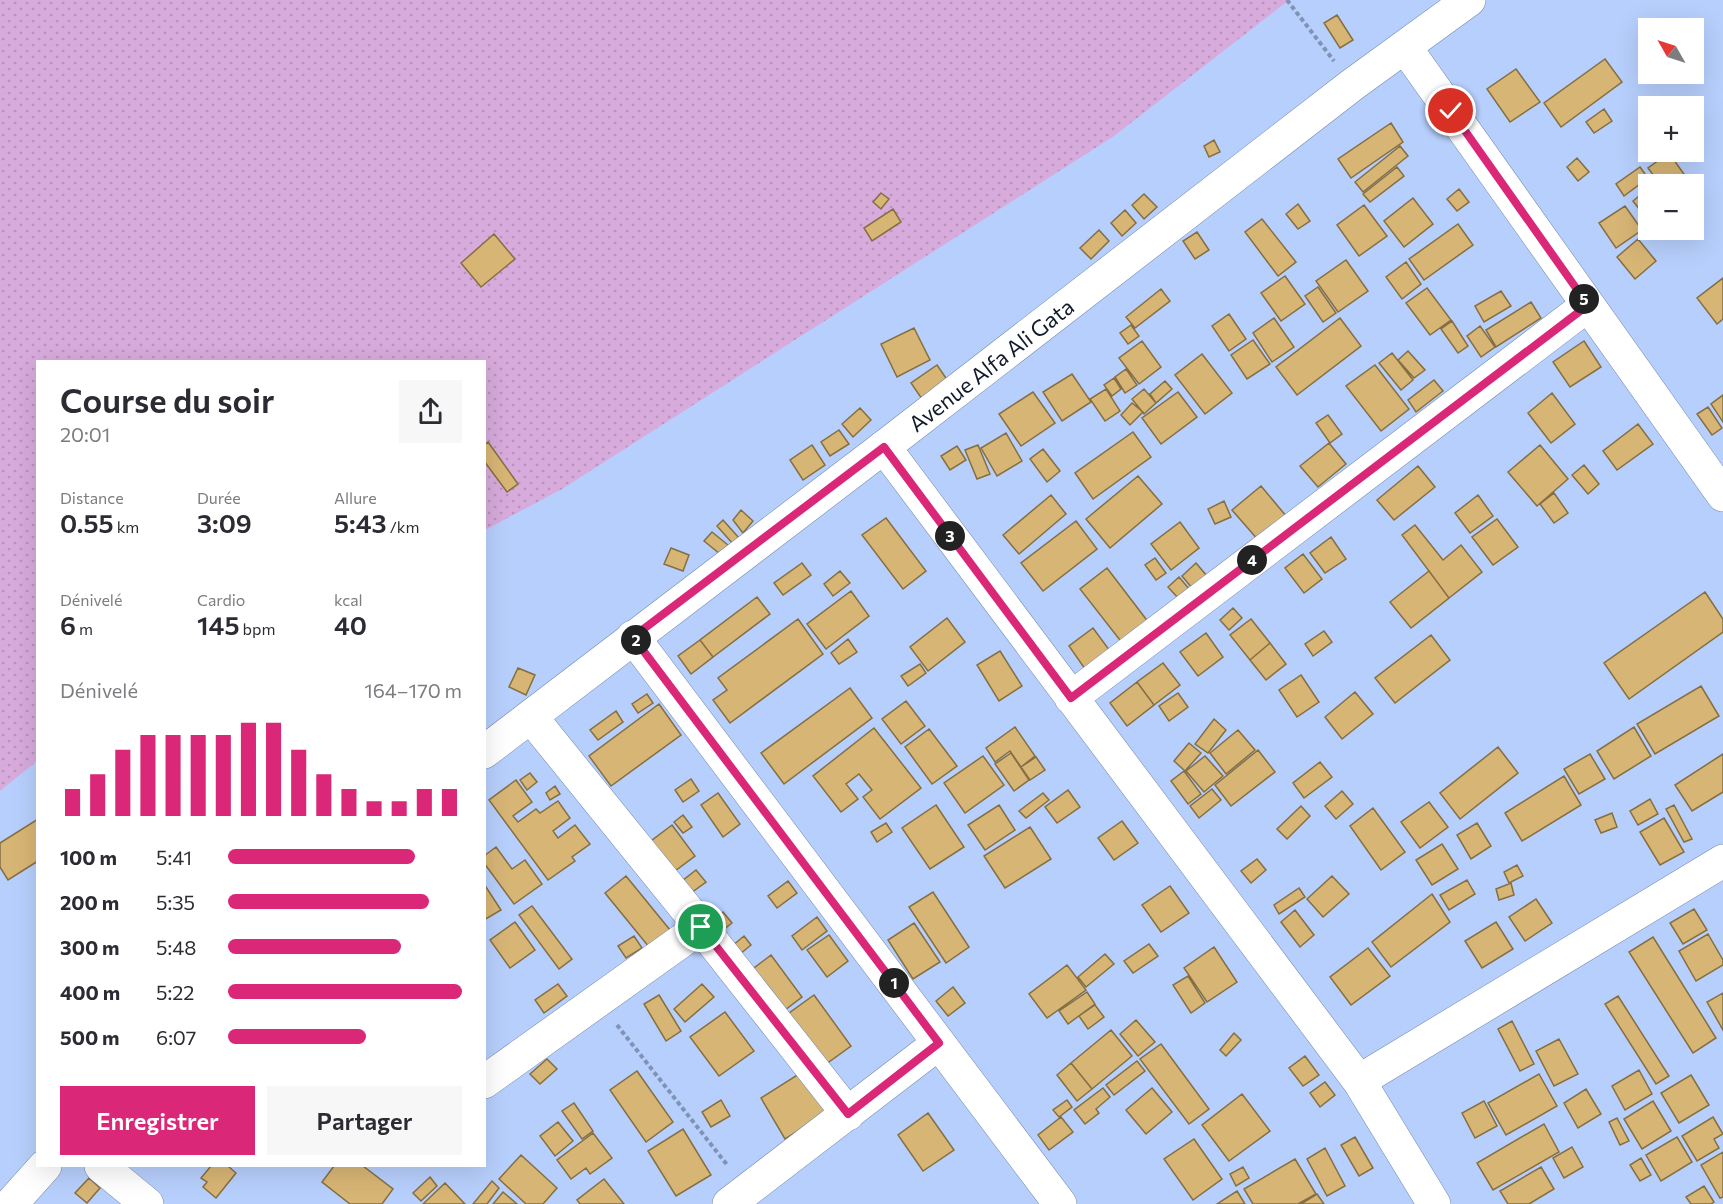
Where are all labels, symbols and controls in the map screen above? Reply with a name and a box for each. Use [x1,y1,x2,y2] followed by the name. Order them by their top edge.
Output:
[1638,18,1704,84] north arrow
[1638,18,1704,240] map controls
[1425,85,1476,136] pin
[1434,94,1467,127] icon: check
[1638,96,1704,162] button: +
[1638,174,1704,240] button: −
[1569,284,1599,314] pin: 5
[1579,289,1589,308] text: 5
[903,292,1079,437] street label: Avenue Alfa Ali Gata
[60,379,275,420] text: Course du soir
[399,380,462,443] button: share
[60,422,110,446] text: 20:01
[60,488,124,507] text: Distance
[197,488,241,507] text: Durée
[334,488,377,507] text: Allure
[60,507,114,538] text: 0.55
[197,507,252,538] text: 3:09
[334,507,387,538] text: 5:43
[114,517,139,536] text: km
[387,517,419,536] text: /km
[935,521,965,551] pin: 3
[945,526,955,545] text: 3
[1237,545,1267,575] pin: 4
[1247,550,1257,569] text: 4
[60,590,122,609] text: Dénivelé
[197,590,245,609] text: Cardio
[334,590,363,609] text: kcal
[60,609,76,640] text: 6
[197,609,239,640] text: 145
[334,609,367,640] text: 40
[76,619,93,638] text: m
[239,619,275,638] text: bpm
[621,625,651,655] pin: 2
[631,630,641,649] text: 2
[60,678,138,702] text: Dénivelé
[364,678,462,702] text: 164–170 m
[60,845,117,869] text: 100 m
[156,845,192,869] text: 5:41
[60,890,119,914] text: 200 m
[156,890,195,914] text: 5:35
[675,901,726,952] pin
[684,910,717,943] icon: arrive
[60,935,120,959] text: 300 m
[156,935,196,959] text: 5:48
[879,968,909,998] pin: 1
[890,973,898,992] text: 1
[60,980,120,1004] text: 400 m
[156,980,194,1004] text: 5:22
[60,1025,120,1049] text: 500 m
[156,1025,196,1049] text: 6:07
[60,1086,255,1155] button: Enregistrer
[267,1086,462,1155] button: Partager

